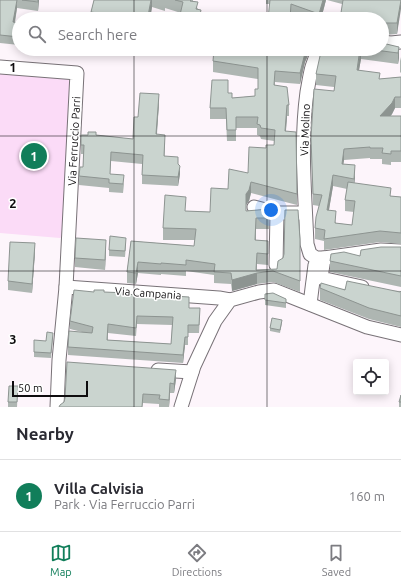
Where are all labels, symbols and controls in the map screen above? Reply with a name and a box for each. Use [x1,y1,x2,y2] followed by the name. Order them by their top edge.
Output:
[12,12,389,56] search box
[26,23,48,45] icon: search
[58,26,137,43] text: Search here
[9,60,17,74] text: 1
[66,96,82,186] street label: Via Ferruccio Parri
[298,104,312,156] street label: Via Molino
[21,141,47,171] pin: 1
[9,196,17,210] text: 2
[261,200,281,220] your location
[114,285,182,301] street label: Via Campania
[9,332,17,346] text: 3
[353,359,389,395] map controls
[353,359,389,395] button: locate
[12,379,88,398] scale bar
[18,382,42,394] text: 50 m
[16,424,74,443] text: Nearby
[54,480,144,497] text: Villa Calvisia
[25,489,33,503] text: 1
[349,489,385,503] text: 160 m
[54,497,195,511] text: Park · Via Ferruccio Parri
[50,542,72,578] tab: Map
[172,542,222,578] tab: Directions
[322,542,351,578] tab: Saved

